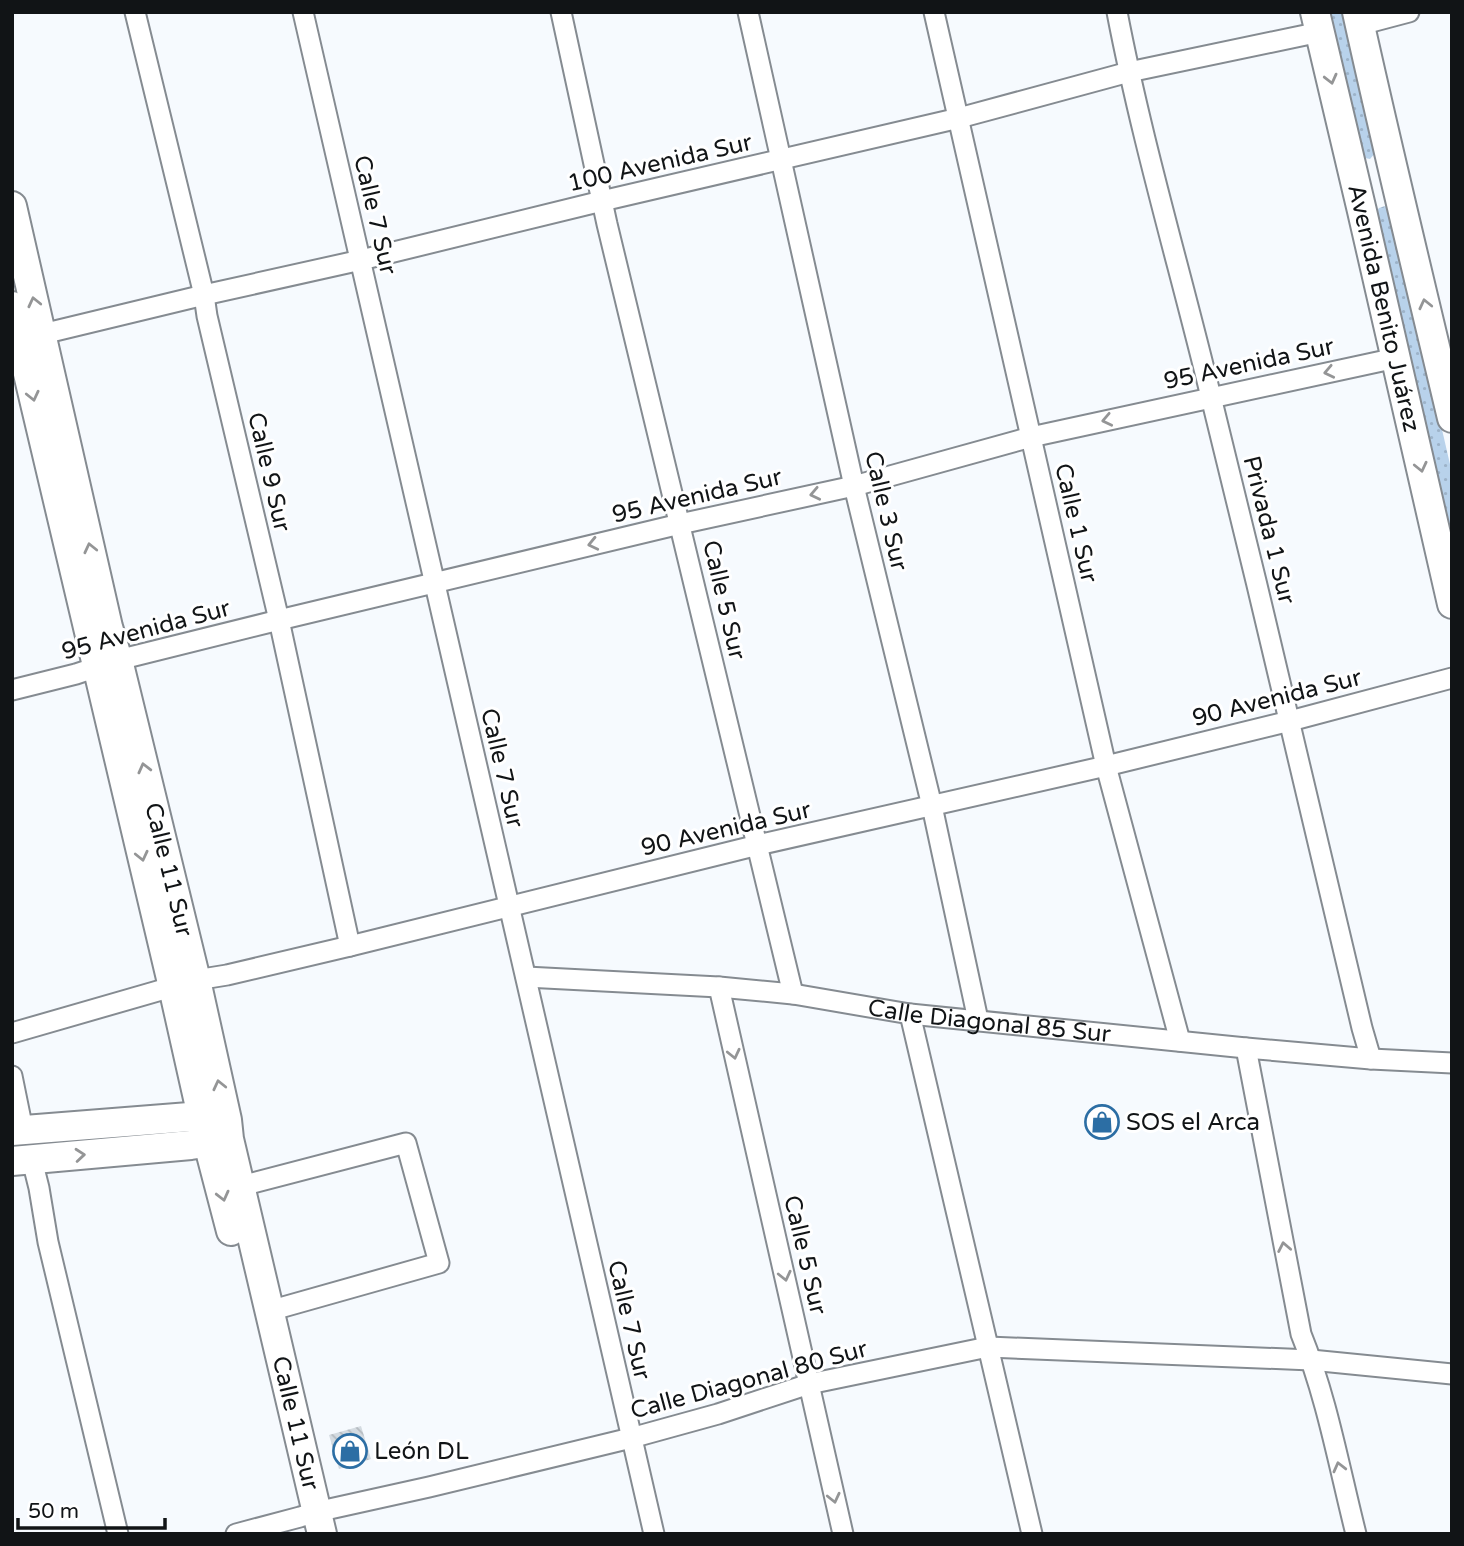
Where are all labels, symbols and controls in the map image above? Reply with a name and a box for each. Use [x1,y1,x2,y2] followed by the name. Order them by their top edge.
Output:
[1323,72,1337,84] one-way arrow
[565,127,756,198] street label: 100 Avenida Sur
[347,152,403,278] street label: Calle 7 Sur
[1342,181,1427,435] street label: Avenida Benito Juárez
[28,296,43,308] one-way arrow
[1419,298,1433,310] one-way arrow
[1161,332,1338,396] street label: 95 Avenida Sur
[1323,364,1335,378] one-way arrow
[25,390,39,402] one-way arrow
[241,409,297,535] street label: Calle 9 Sur
[1101,412,1113,427] one-way arrow
[858,448,914,574] street label: Calle 3 Sur
[1237,453,1302,608] street label: Privada 1 Sur
[1048,460,1104,586] street label: Calle 1 Sur
[1412,461,1427,473] one-way arrow
[609,462,786,530] street label: 95 Avenida Sur
[809,486,821,501] one-way arrow
[587,536,599,551] one-way arrow
[696,537,752,663] street label: Calle 5 Sur
[84,542,98,554] one-way arrow
[58,593,234,666] street label: 95 Avenida Sur
[1189,663,1365,733] street label: 90 Avenida Sur
[474,705,530,831] street label: Calle 7 Sur
[138,763,153,775] one-way arrow
[638,795,815,863] street label: 90 Avenida Sur
[139,800,200,940] street label: Calle 11 Sur
[134,850,148,862] one-way arrow
[866,993,1113,1049] street label: Calle Diagonal 85 Sur
[726,1048,741,1060] one-way arrow
[213,1079,227,1091] one-way arrow
[1083,1103,1121,1141] shop icon: SOS el Arca
[1126,1108,1260,1137] place label: SOS el Arca
[75,1148,86,1163] one-way arrow
[215,1190,229,1202] one-way arrow
[777,1192,833,1318] street label: Calle 5 Sur
[1277,1241,1292,1253] one-way arrow
[601,1257,657,1383] street label: Calle 7 Sur
[777,1270,791,1282] one-way arrow
[627,1334,871,1426] street label: Calle Diagonal 80 Sur
[266,1353,326,1494] street label: Calle 11 Sur
[331,1432,369,1470] shop icon: León DL
[374,1437,469,1466] place label: León DL
[1333,1462,1347,1474] one-way arrow
[18,1486,164,1530] scale bar
[826,1492,841,1504] one-way arrow
[28,1499,79,1524] text: 50 m

